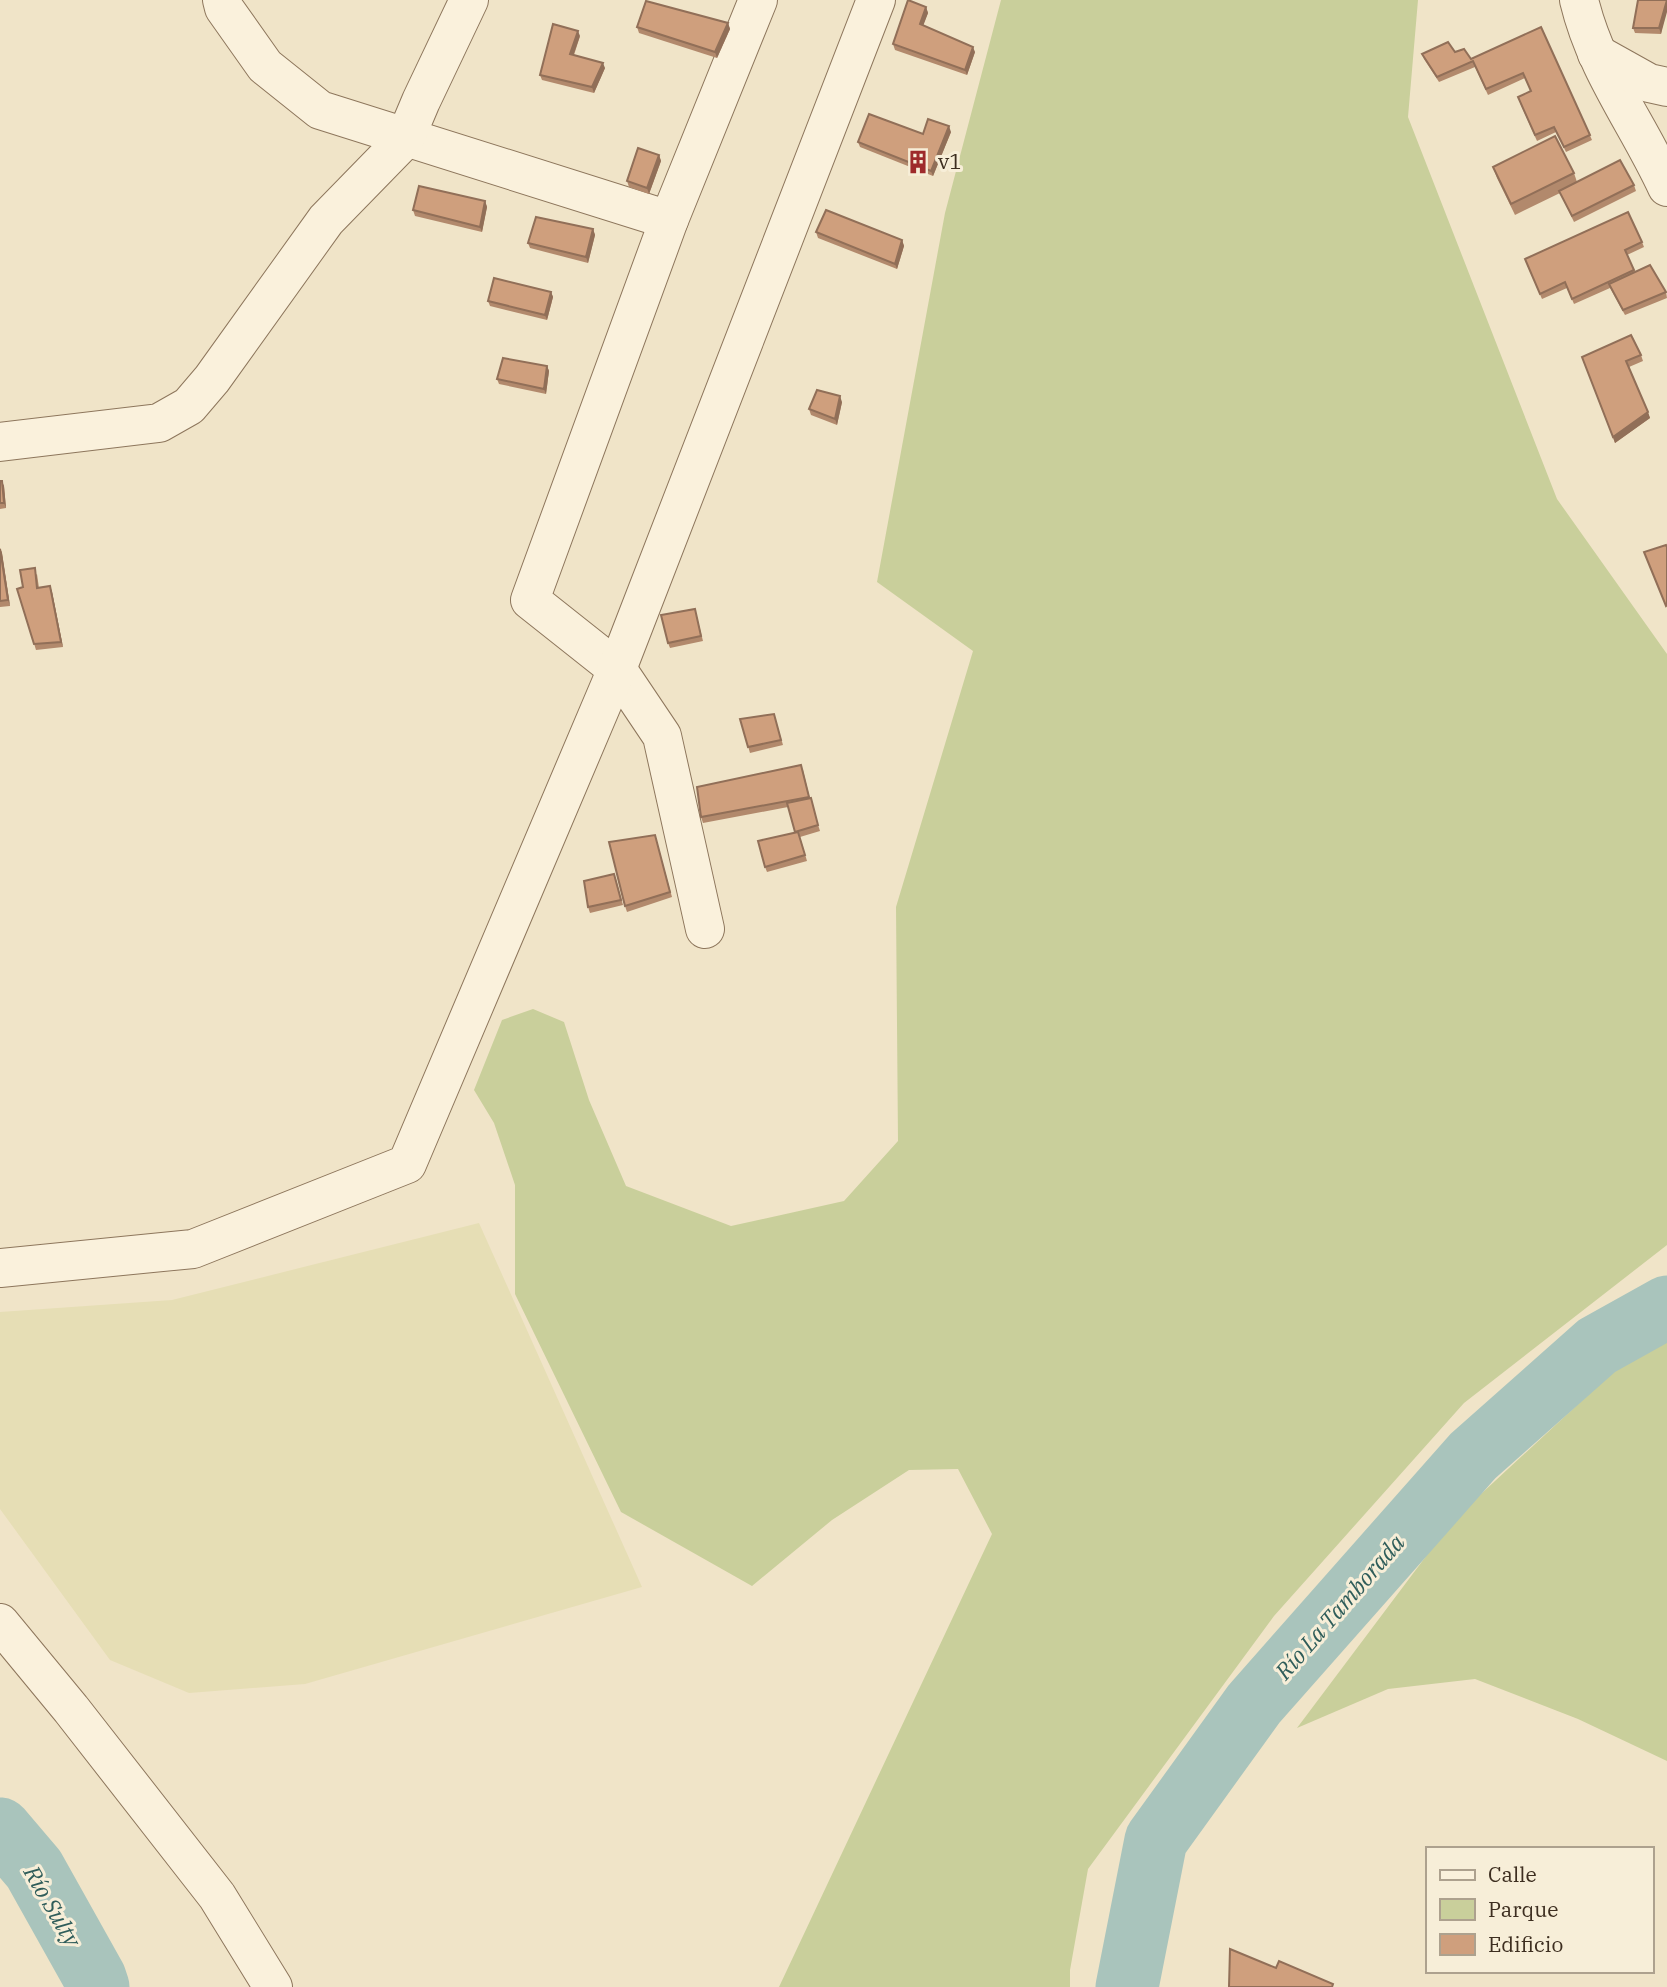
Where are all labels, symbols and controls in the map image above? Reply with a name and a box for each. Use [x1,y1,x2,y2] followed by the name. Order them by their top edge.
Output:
[938,147,962,175] place label: v1
[904,148,932,176] building icon: v1
[1267,1527,1411,1686] water label: Río La Tamborada
[1426,1847,1653,1973] legend
[17,1859,89,1953] water label: Río Sulty
[1488,1860,1537,1888] text: Calle
[1488,1895,1558,1923] text: Parque
[1488,1930,1563,1958] text: Edificio

